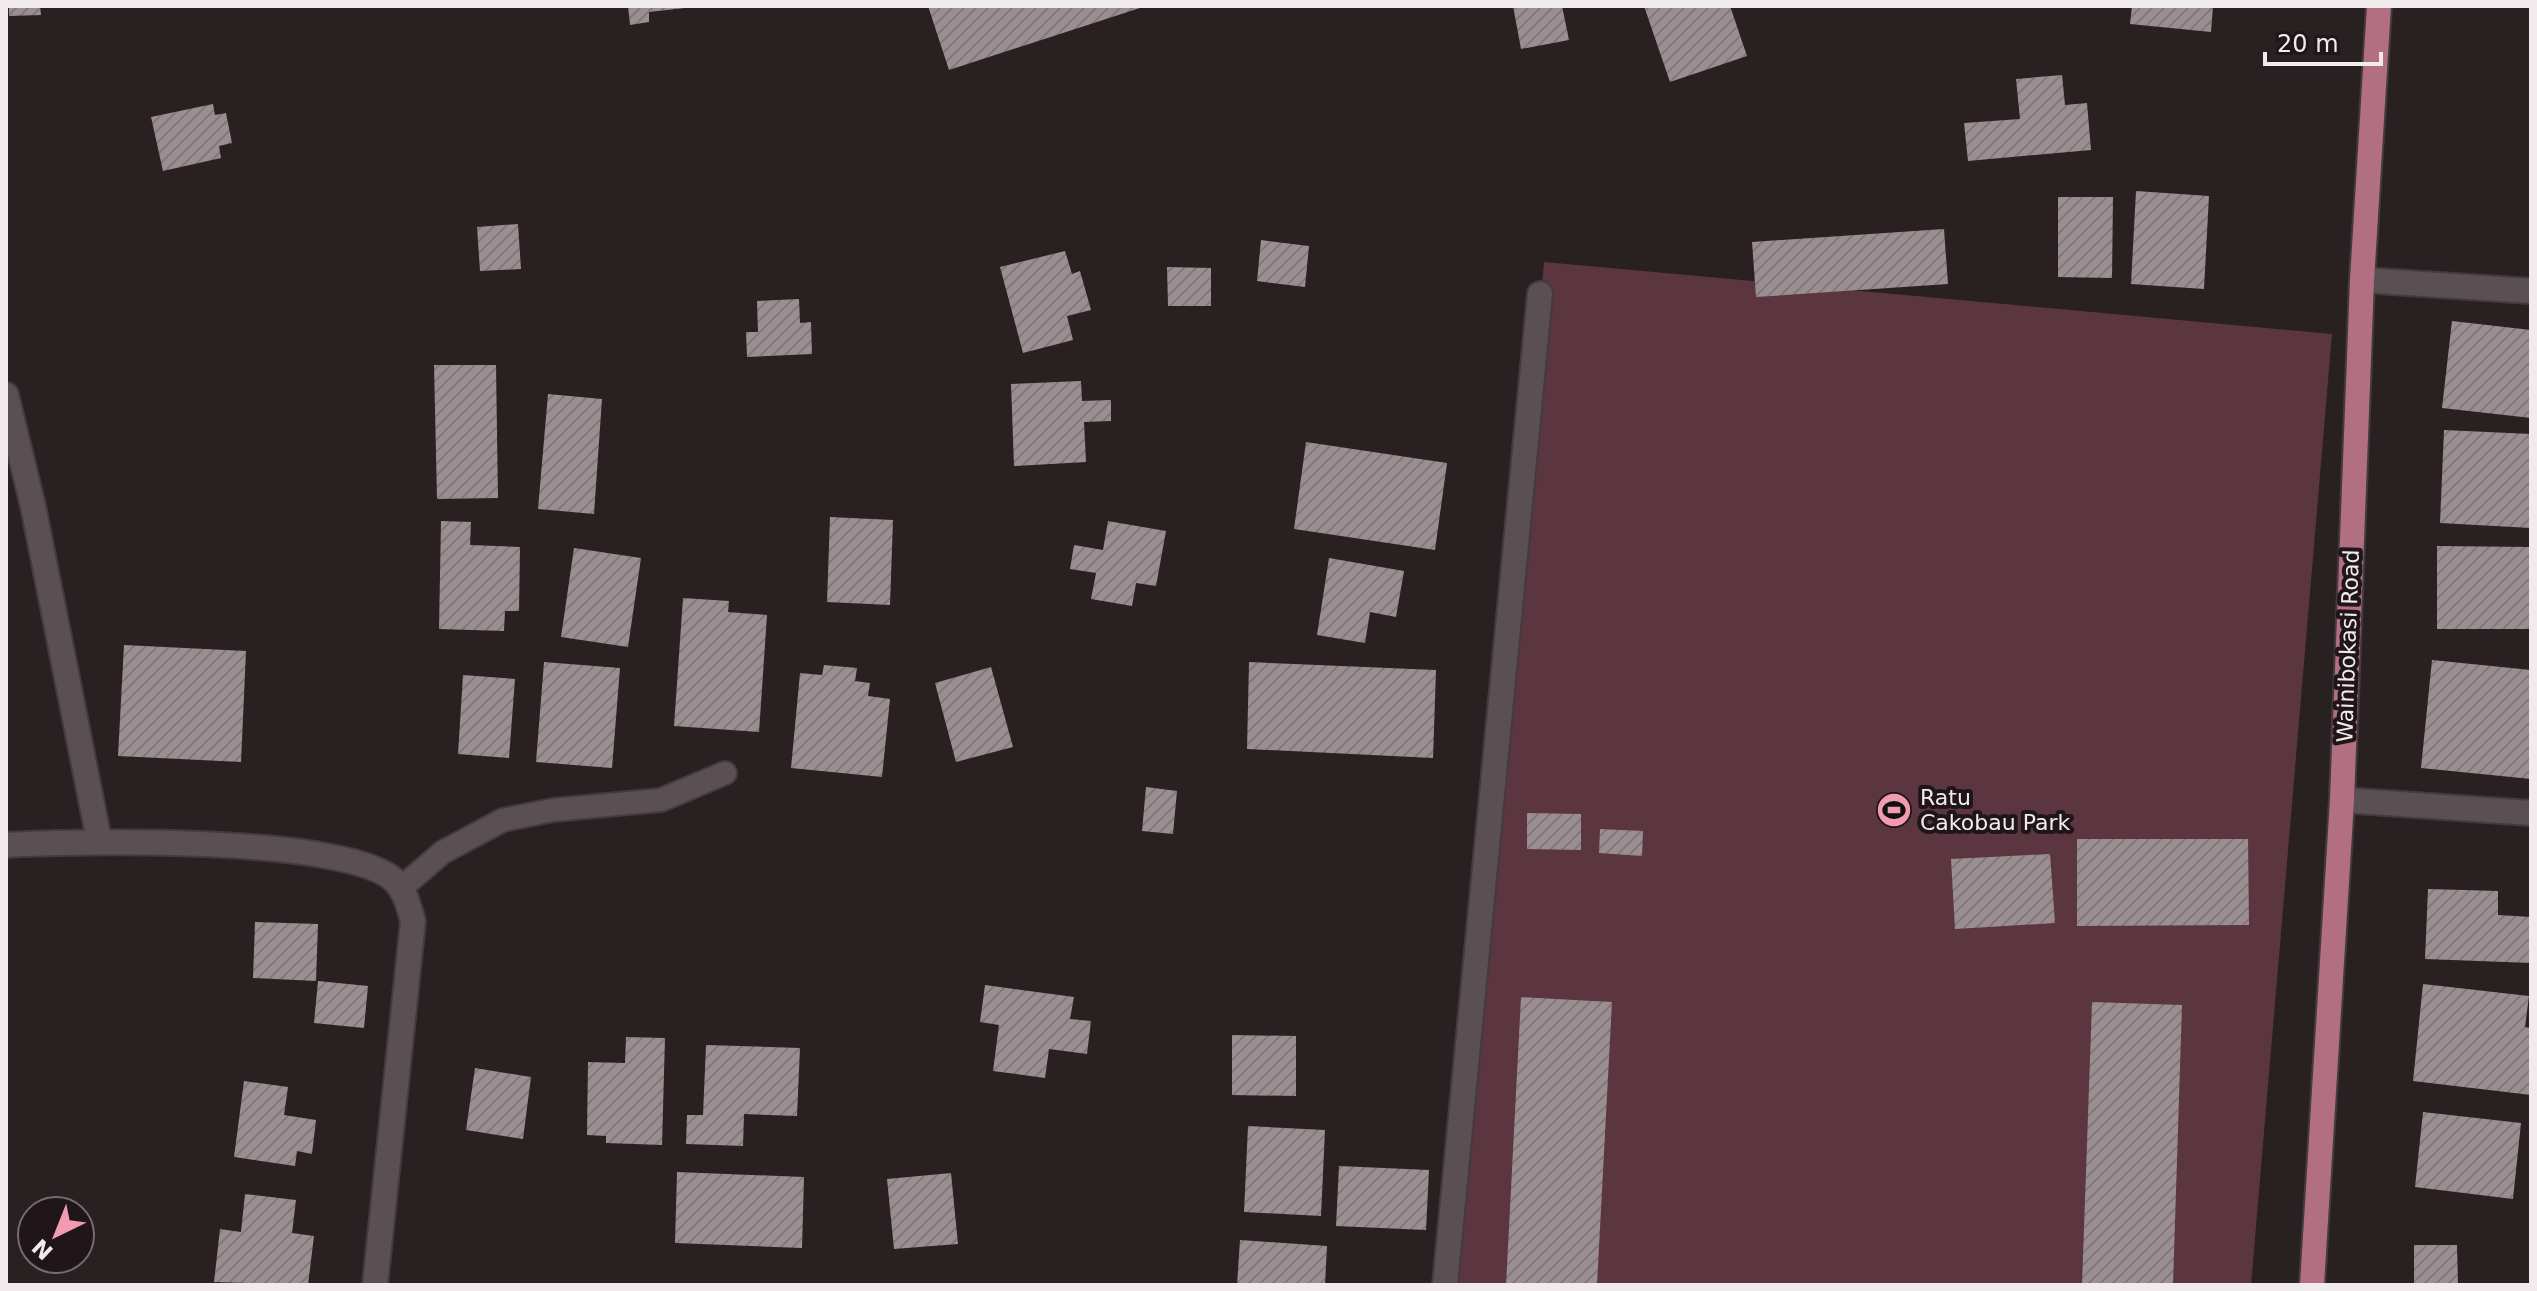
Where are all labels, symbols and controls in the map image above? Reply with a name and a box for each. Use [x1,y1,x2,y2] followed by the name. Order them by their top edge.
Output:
[2265,16,2381,66] scale bar
[2277,30,2339,58] text: 20 m
[2332,549,2364,743] street label: Wainibokasi Road
[1920,785,2070,835] place label: Ratu Cakobau Park
[1875,791,1913,829] sports icon: Ratu Cakobau Park
[16,1195,96,1275] north arrow
[27,1234,58,1265] text: N

